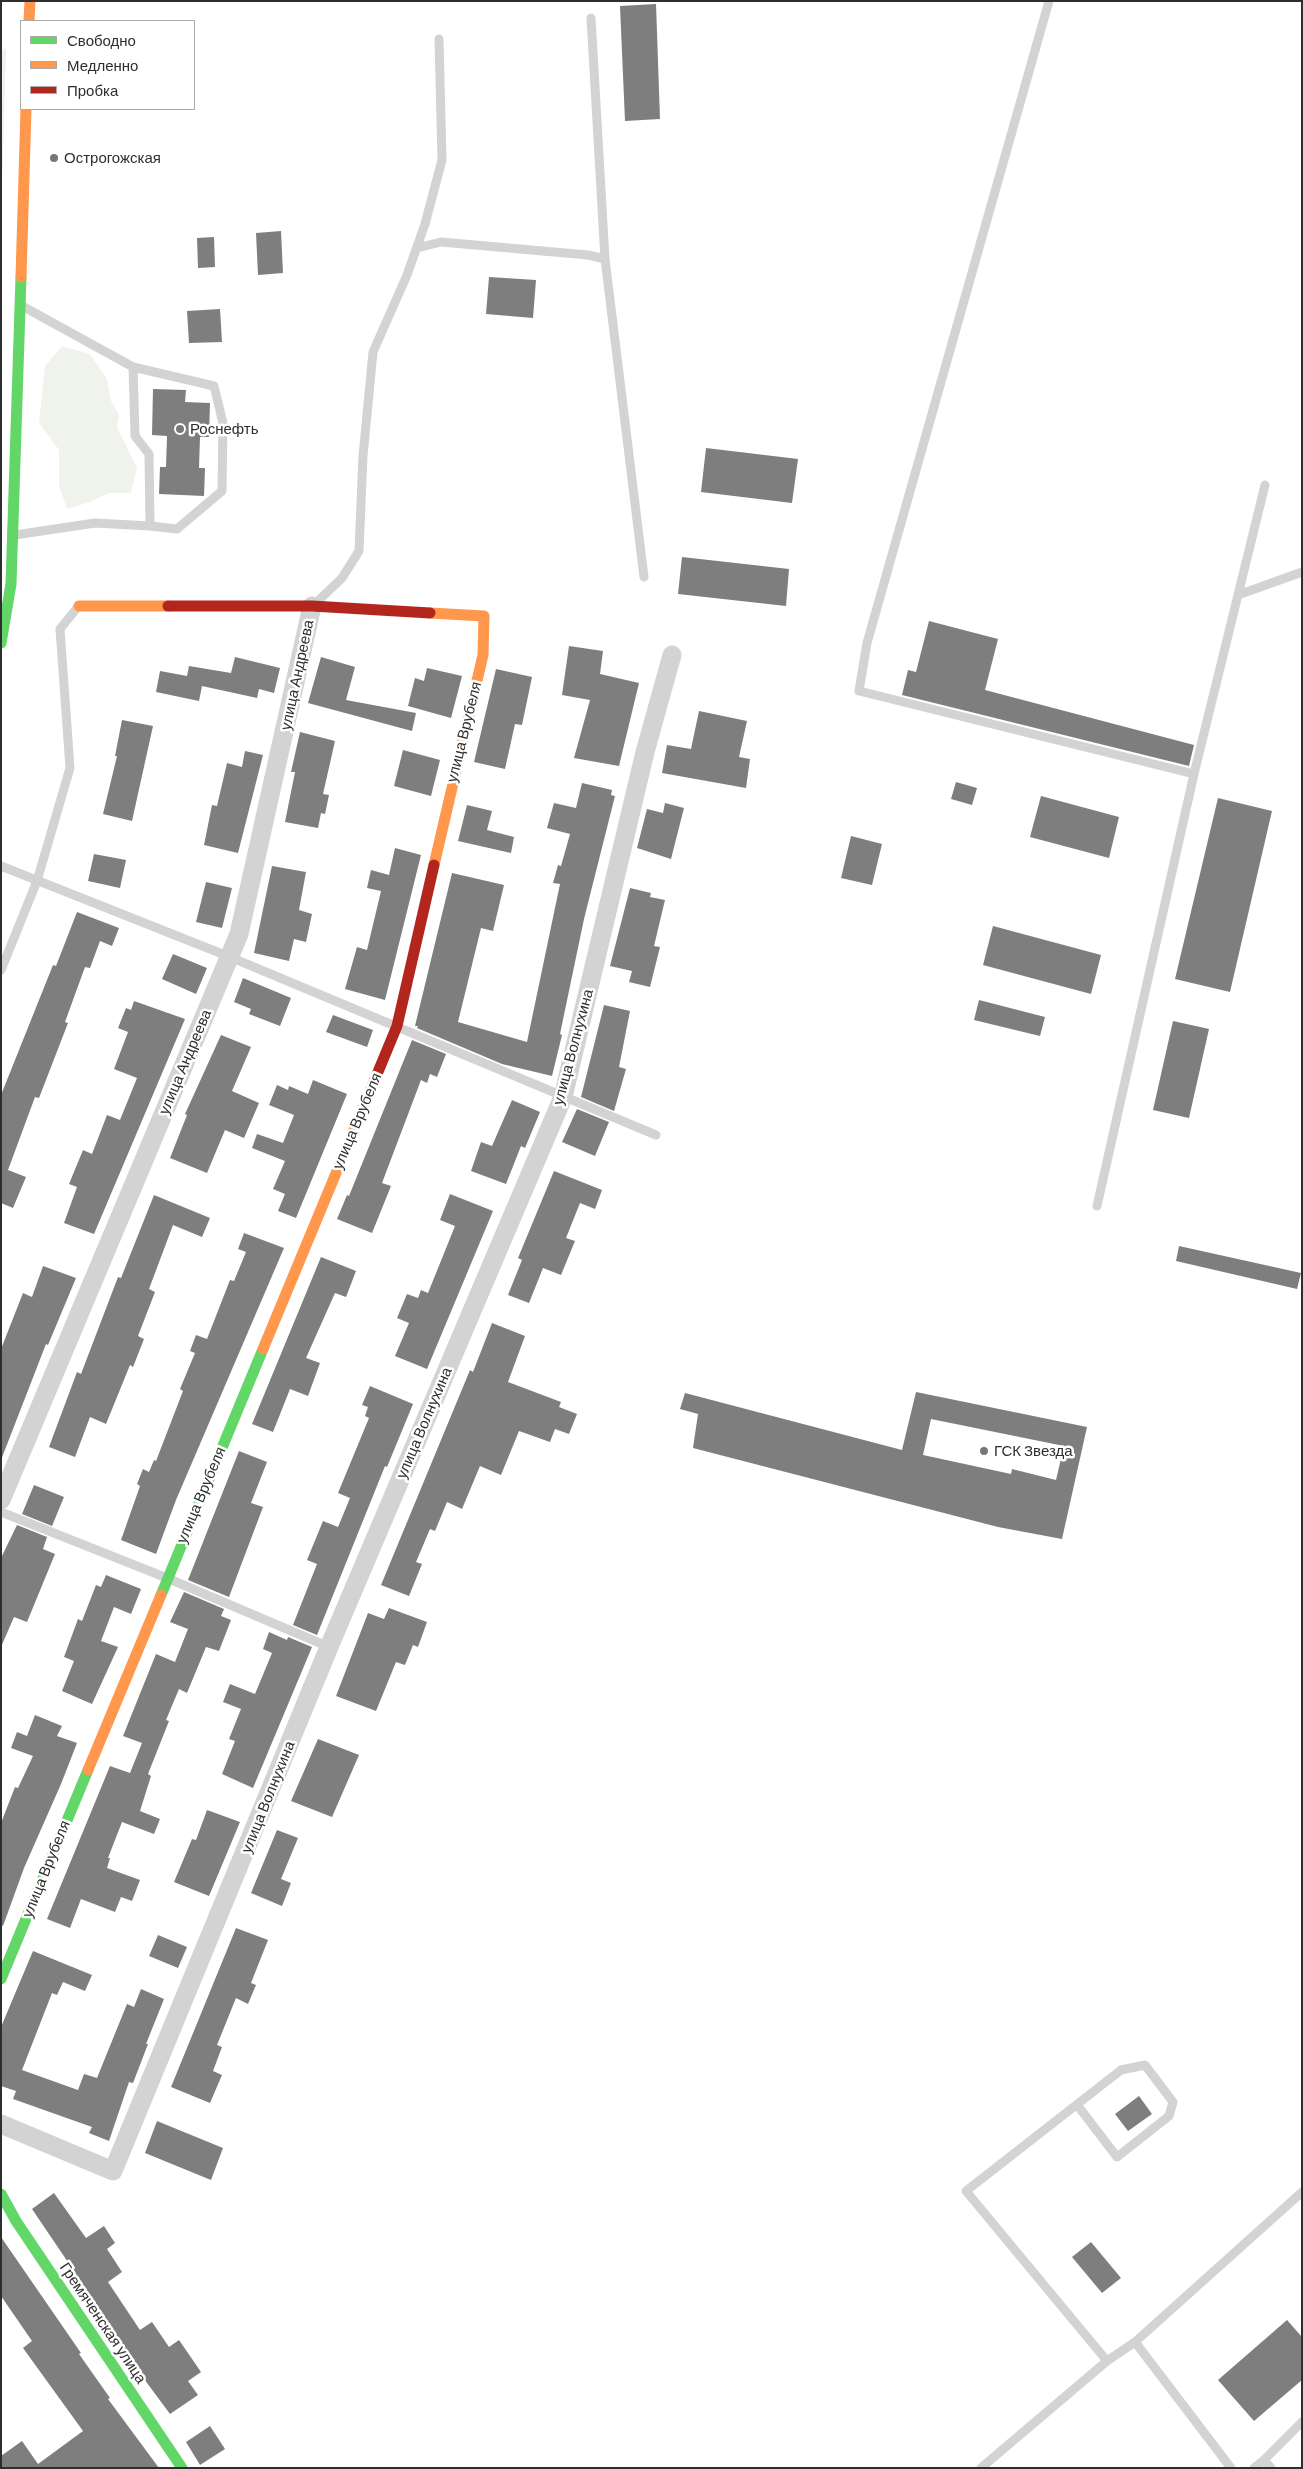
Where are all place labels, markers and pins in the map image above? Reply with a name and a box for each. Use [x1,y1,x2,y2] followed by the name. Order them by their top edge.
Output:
[64,149,161,167] place label: Острогожская
[48,152,60,164] marker: Острогожская
[190,420,259,438] place label: Роснефть
[174,423,186,435] marker: Роснефть
[994,1442,1073,1460] place label: ГСК Звезда
[978,1445,990,1457] marker: ГСК Звезда

